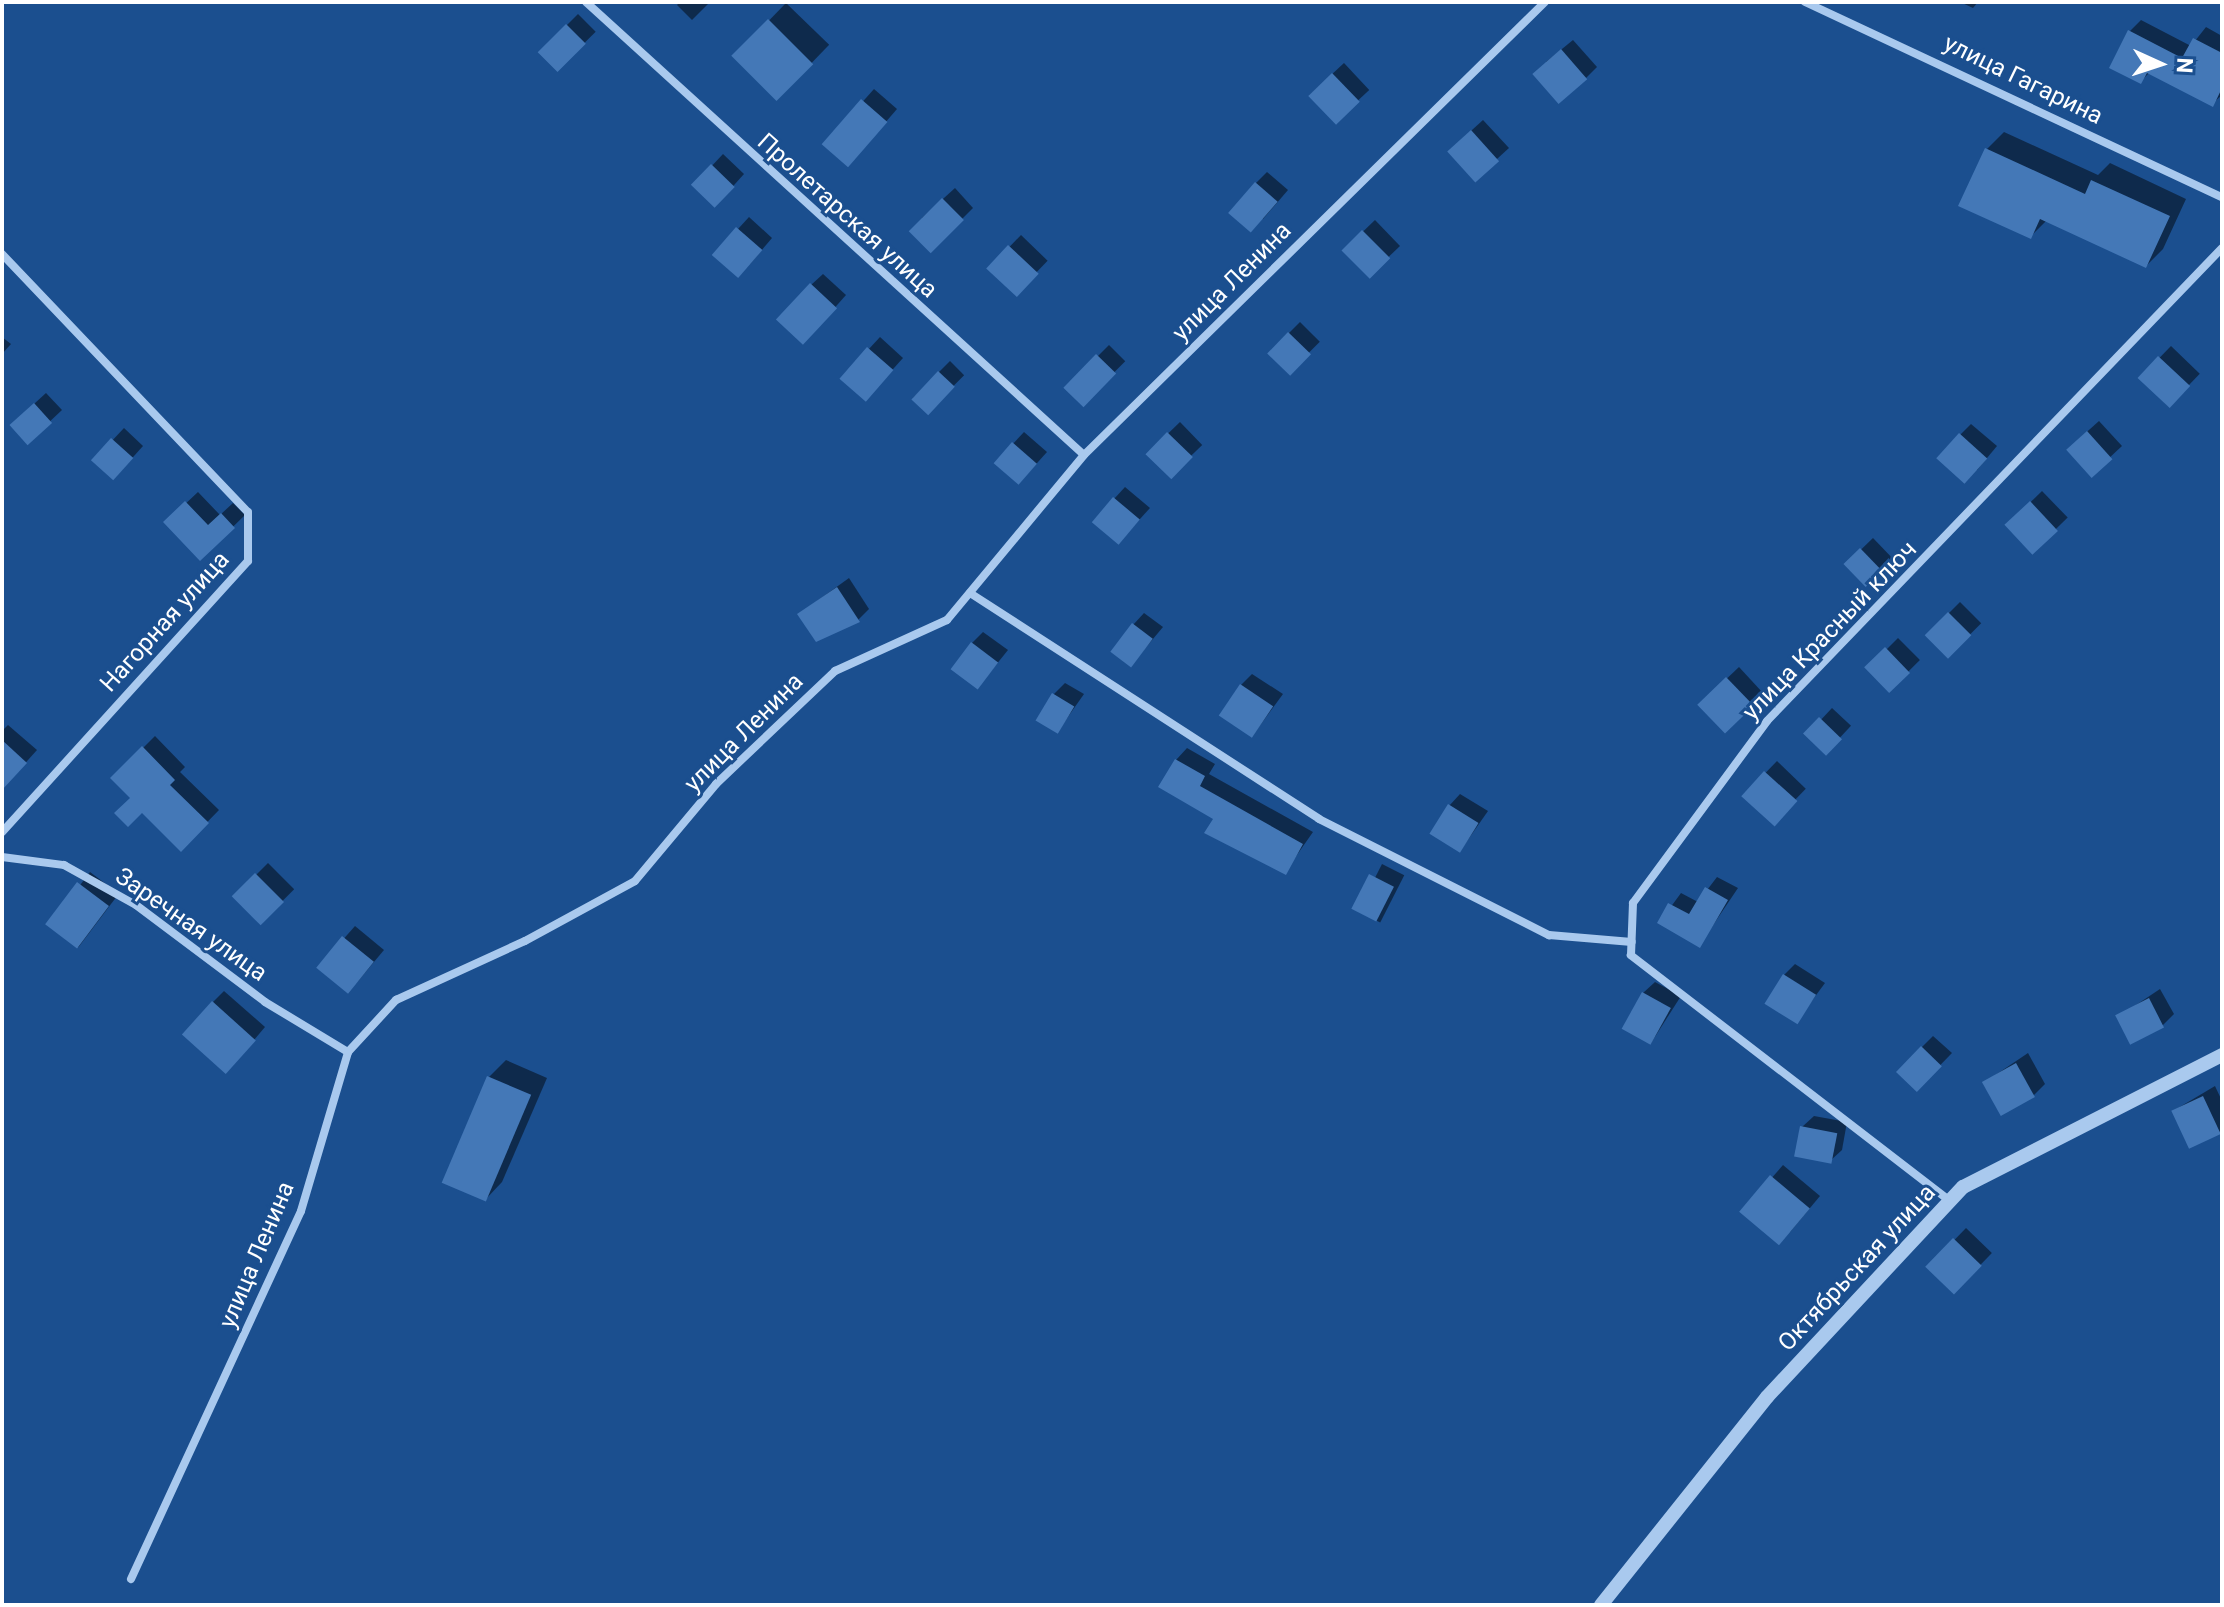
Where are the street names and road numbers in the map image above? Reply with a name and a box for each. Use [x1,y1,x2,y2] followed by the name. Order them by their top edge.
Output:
[1939,29,2107,131] street label: улица Гагарина
[751,128,943,304] street label: Пролетарская улица
[1167,217,1297,347] street label: улица Ленина
[1737,535,1923,727] street label: улица Красный ключ
[94,546,236,698] street label: Нагорная улица
[679,668,809,798] street label: улица Ленина
[110,862,272,988] street label: Заречная улица
[213,1178,301,1332] street label: улица Ленина
[1772,1179,1942,1357] street label: Октябрьская улица

